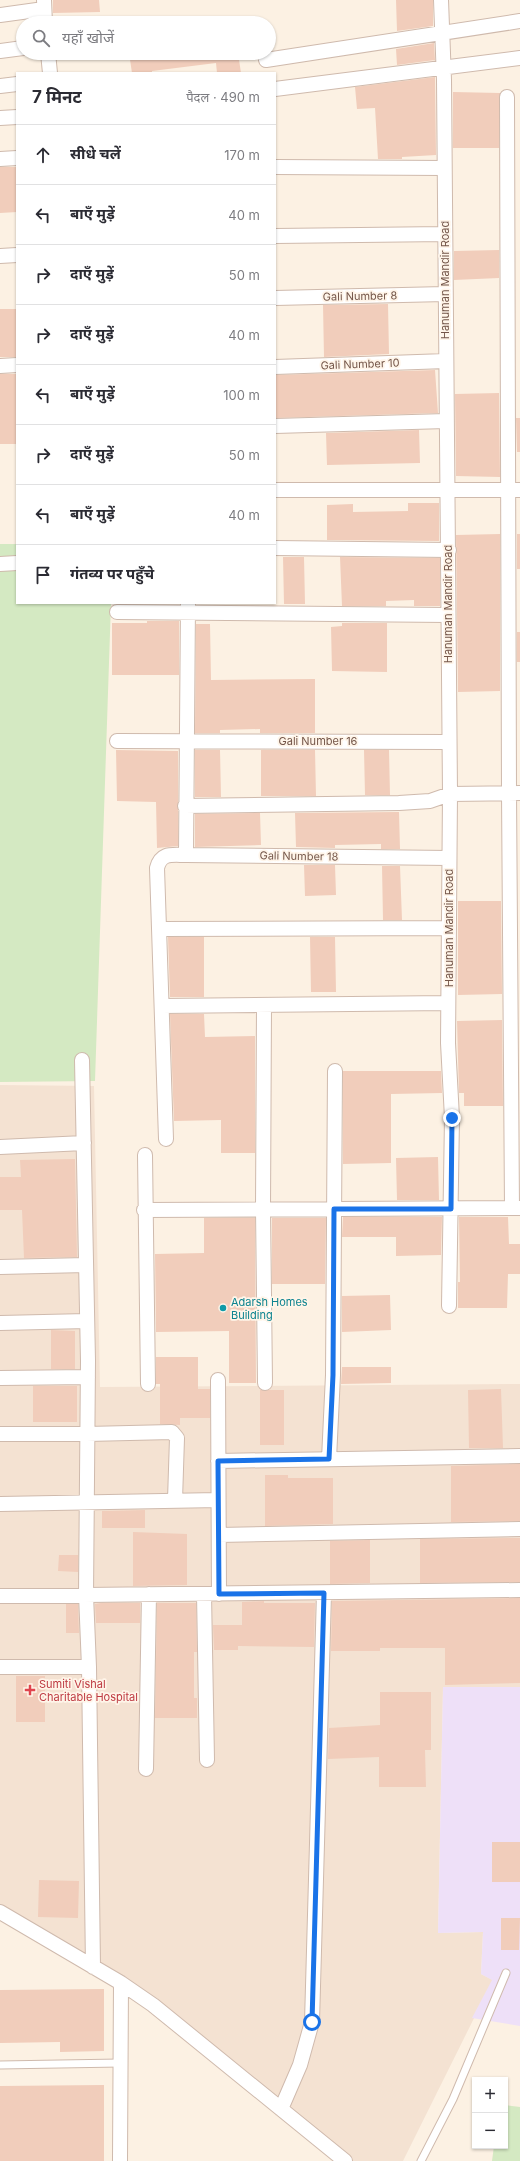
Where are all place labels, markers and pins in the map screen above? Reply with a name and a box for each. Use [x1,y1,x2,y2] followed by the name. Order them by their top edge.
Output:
[231,1295,308,1322] place label: Adarsh Homes Building
[218,1303,228,1313] marker: Adarsh Homes Building
[39,1677,138,1704] place label: Sumiti Vishal Charitable Hospital
[24,1684,36,1696] marker: Sumiti Vishal Charitable Hospital

